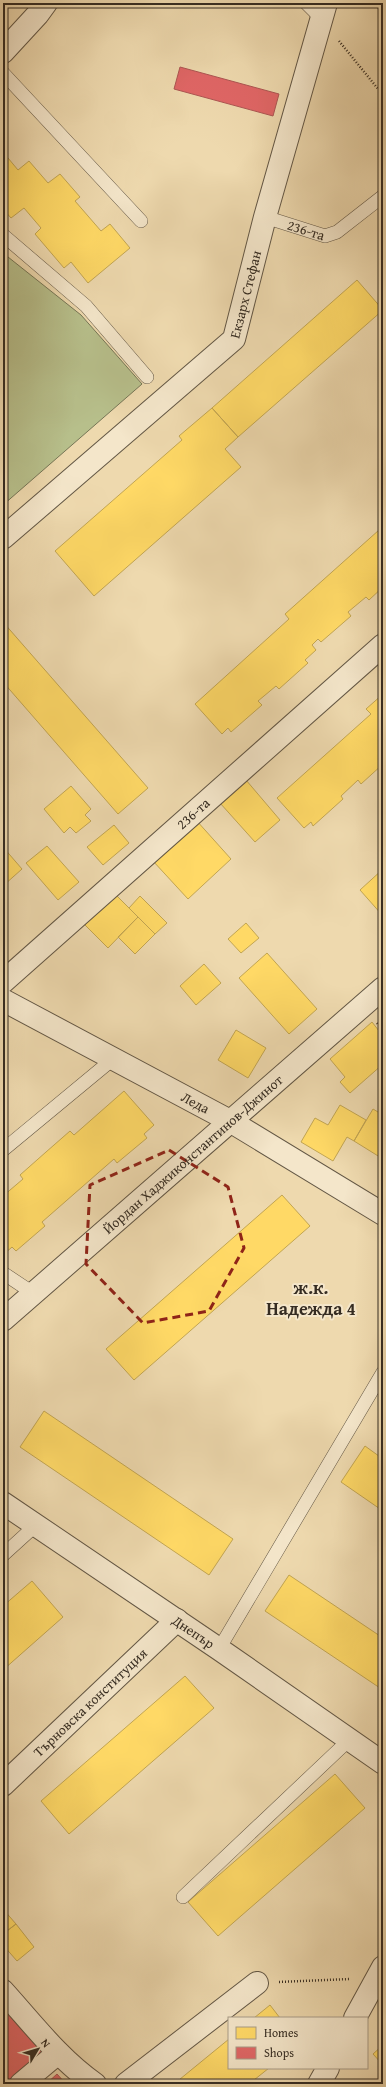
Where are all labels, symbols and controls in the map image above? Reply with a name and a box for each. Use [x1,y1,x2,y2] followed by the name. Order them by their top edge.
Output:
[285,215,328,245] street label: 236-та
[225,248,266,340] street label: Екзарх Стефан
[172,793,214,834] street label: 236-та
[98,1070,287,1238] street label: Йордан Хаджиконстантинов-Джинот
[178,1087,214,1119] street label: Леда
[266,1274,356,1322] district label: ж.к. Надежда 4
[168,1610,219,1654] street label: Днепър
[29,1643,151,1761] street label: Търновска конституция
[228,2017,368,2069] legend
[264,2024,299,2041] text: Homes
[18,2029,58,2069] north arrow
[37,2035,55,2051] text: N
[264,2044,294,2061] text: Shops

